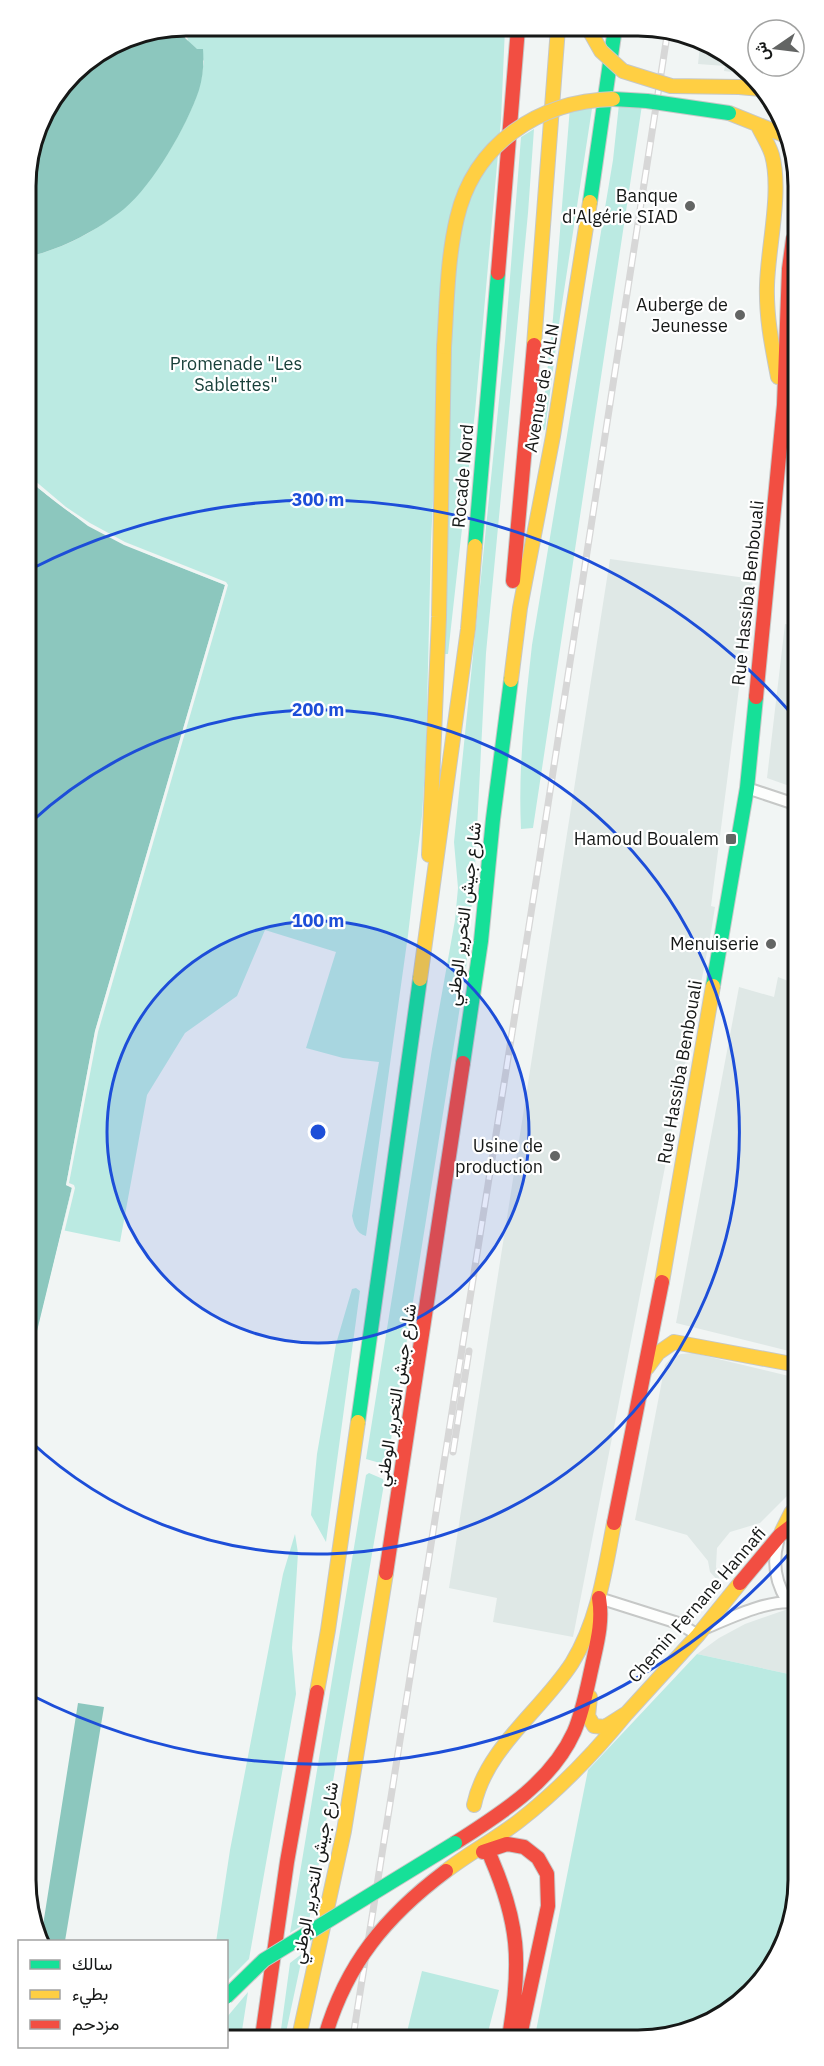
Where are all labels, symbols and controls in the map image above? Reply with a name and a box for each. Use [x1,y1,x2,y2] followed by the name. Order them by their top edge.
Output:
[746,18,806,78] north arrow
[749,40,773,63] text: ش
[562,184,678,228] place label: Banque d'Algérie SIAD
[683,199,697,213] marker: Banque d'Algérie SIAD
[636,293,728,337] place label: Auberge de Jeunesse
[733,308,747,322] marker: Auberge de Jeunesse
[519,322,564,454] street label: Avenue de l'ALN
[170,352,302,396] park label: Promenade "Les Sablettes"
[446,423,479,529] street label: Rocade Nord
[292,488,344,511] text: 300 m
[726,499,769,687] street label: Rue Hassiba Benbouali
[292,698,344,721] text: 200 m
[441,821,490,1008] street label: شارع جيش التحرير الوطني
[574,827,719,850] place label: Hamoud Boualem
[724,832,738,846] marker: Hamoud Boualem
[292,909,344,932] text: 100 m
[670,932,759,955] place label: Menuiserie
[764,937,778,951] marker: Menuiserie
[652,978,707,1166] street label: Rue Hassiba Benbouali
[308,1122,328,1142] centre of rings
[455,1134,543,1178] place label: Usine de production
[548,1149,562,1163] marker: Usine de production
[370,1302,425,1489] street label: شارع جيش التحرير الوطني
[623,1522,771,1687] street label: Chemin Fernane Hannafi
[286,1780,347,1967] street label: شارع جيش التحرير الوطني
[18,1940,228,2048] legend
[72,1952,112,1975] text: سالك
[72,1982,108,2009] text: بطيء
[72,2012,119,2036] text: مزدحم

